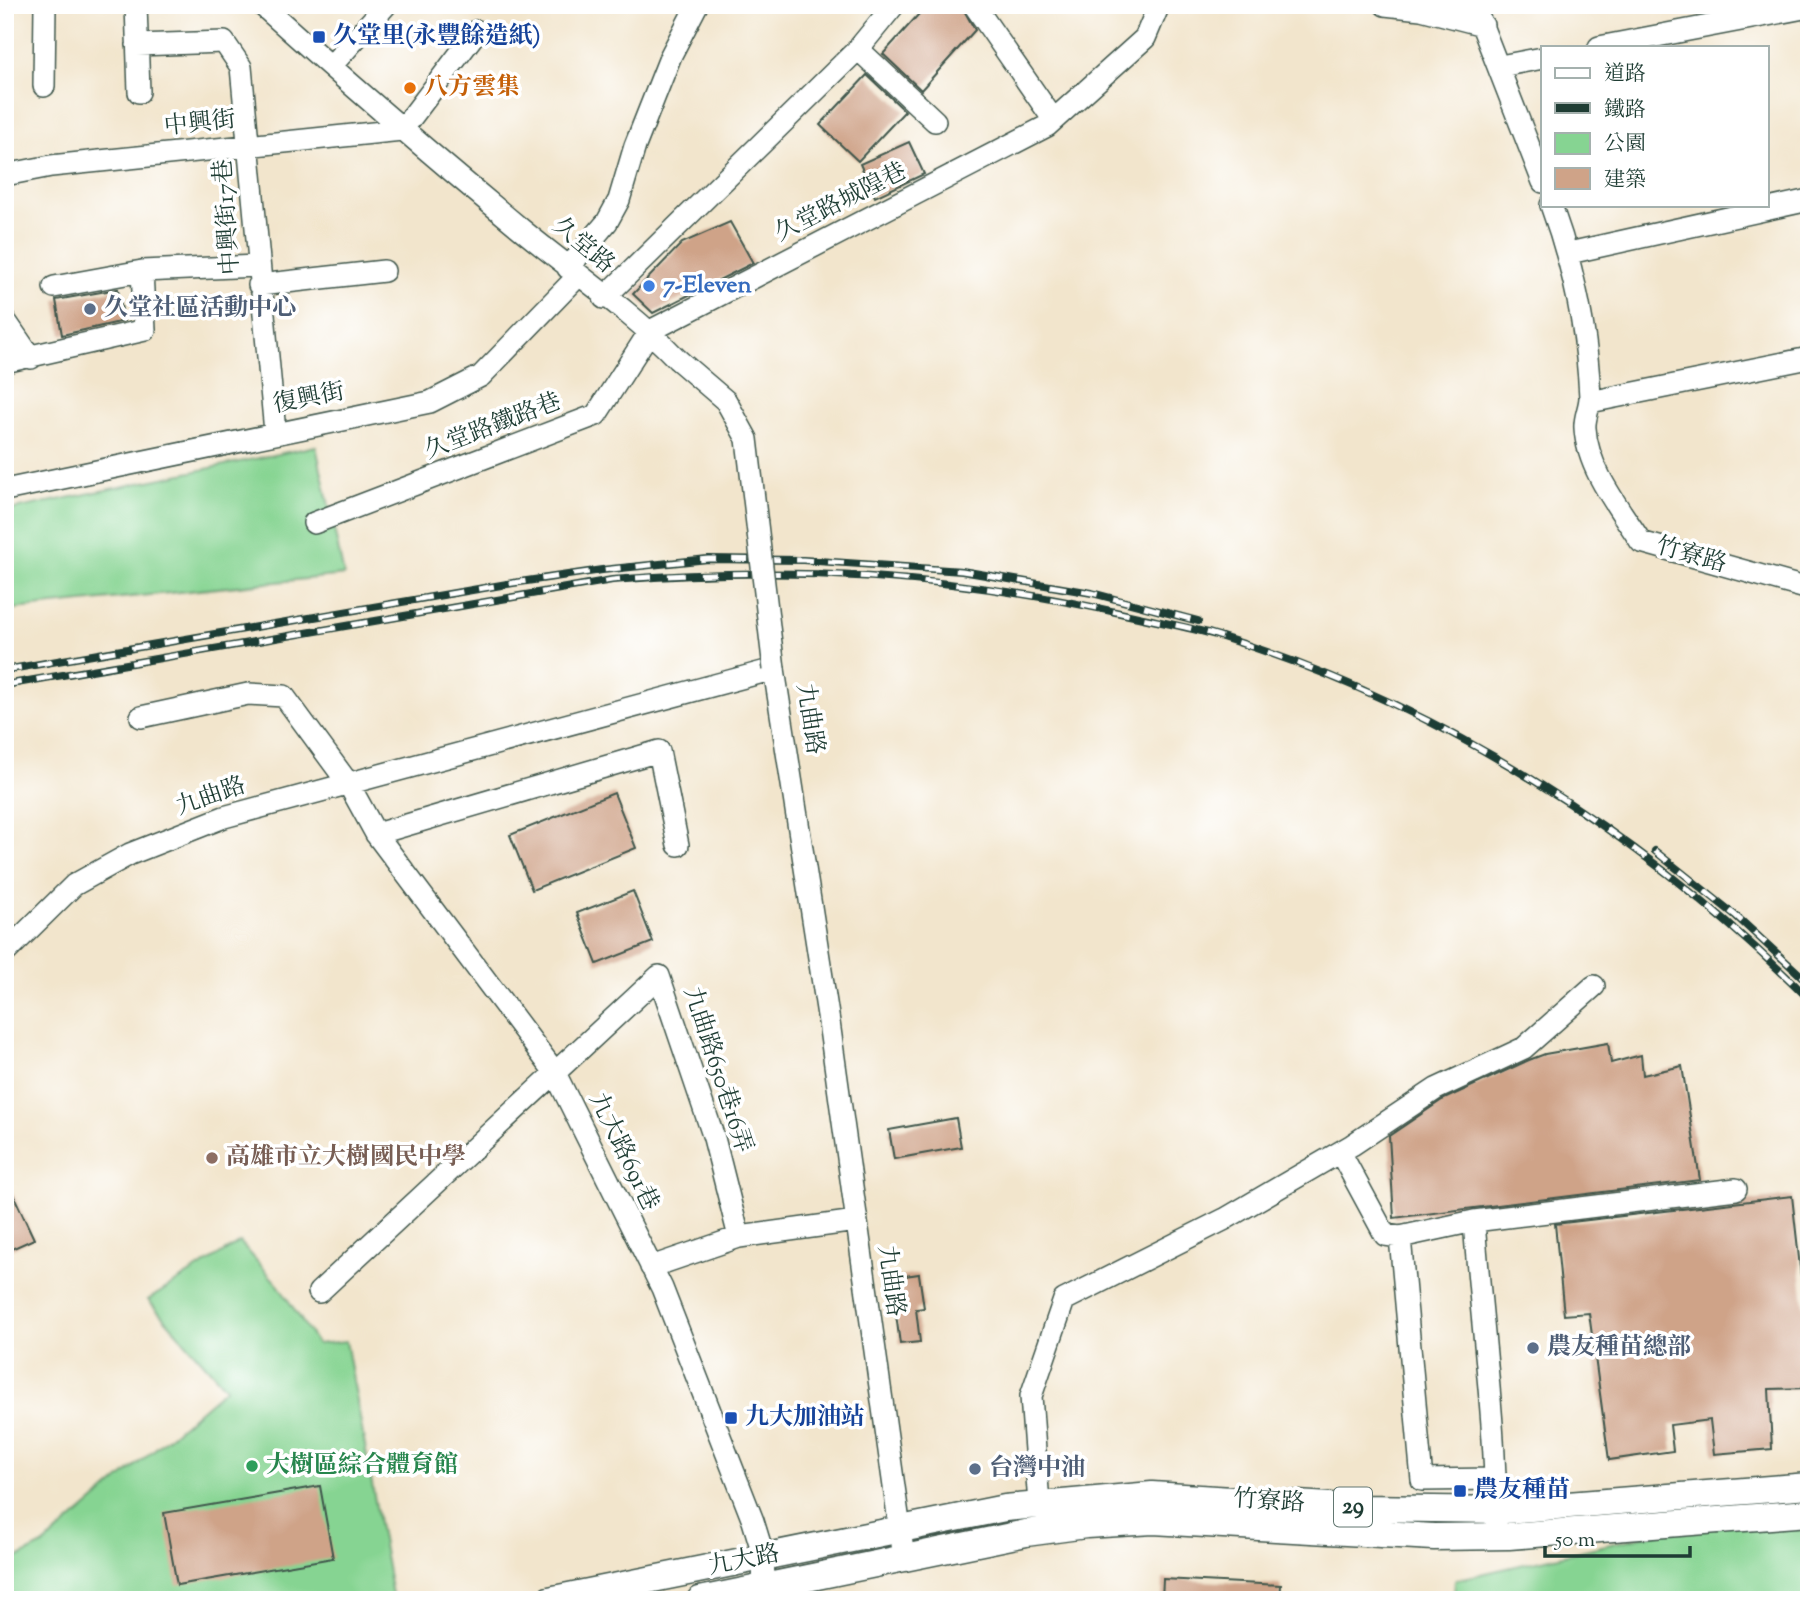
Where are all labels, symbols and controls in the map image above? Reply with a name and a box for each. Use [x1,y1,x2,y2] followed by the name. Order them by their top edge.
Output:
[333,20,541,54] place label: 久堂里(永豐餘造紙)
[311,29,327,45] marker: 久堂里(永豐餘造紙)
[1541,46,1769,206] legend
[1604,60,1646,90] text: 道路
[424,71,520,105] place label: 八方雲集
[402,80,418,96] marker: 八方雲集
[1604,96,1646,126] text: 鐵路
[162,103,238,145] street label: 中興街
[1604,130,1646,160] text: 公園
[769,155,913,251] street label: 久堂路城隍巷
[207,158,249,276] street label: 中興街17巷
[1604,166,1646,196] text: 建築
[544,210,622,282] street label: 久堂路
[663,269,753,303] place label: 7-Eleven
[641,278,657,294] marker: 7-Eleven
[104,292,296,326] place label: 久堂社區活動中心
[82,301,98,317] marker: 久堂社區活動中心
[270,375,348,423] street label: 復興街
[420,385,566,469] street label: 久堂路鐵路巷
[1652,530,1730,582] street label: 竹寮路
[787,681,831,757] street label: 九曲路
[171,769,251,825] street label: 九曲路
[674,983,760,1157] street label: 九曲路650巷16弄
[580,1087,666,1217] street label: 九大路691巷
[226,1141,466,1175] place label: 高雄市立大樹國民中學
[204,1150,220,1166] marker: 高雄市立大樹國民中學
[868,1243,912,1319] street label: 九曲路
[1547,1331,1691,1365] place label: 農友種苗總部
[1525,1340,1541,1356] marker: 農友種苗總部
[745,1401,865,1435] place label: 九大加油站
[723,1410,739,1426] marker: 九大加油站
[266,1449,458,1483] place label: 大樹區綜合體育館
[989,1452,1085,1486] place label: 台灣中油
[244,1458,260,1474] marker: 大樹區綜合體育館
[967,1461,983,1477] marker: 台灣中油
[1474,1474,1570,1508] place label: 農友種苗
[1232,1483,1306,1521] street label: 竹寮路
[1452,1483,1468,1499] marker: 農友種苗
[1334,1488,1372,1526] road number: 29
[1545,1514,1690,1558] scale bar
[1554,1526,1595,1556] text: 50 m
[705,1537,783,1585] street label: 九大路

